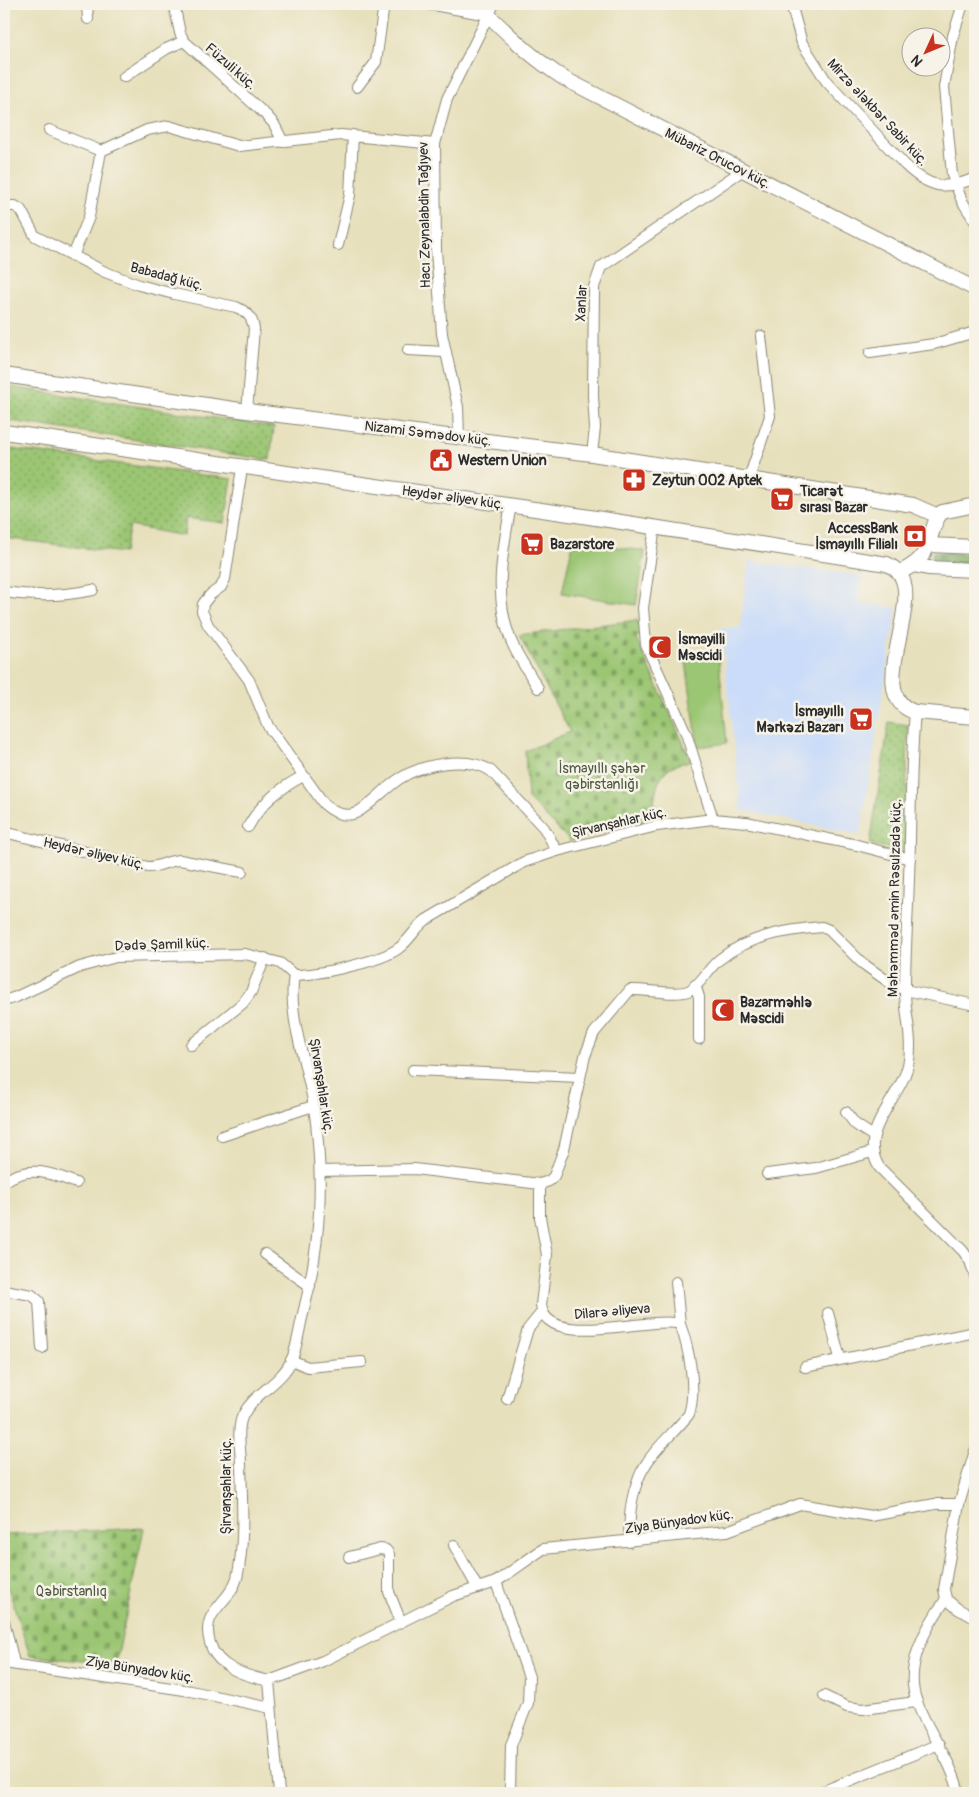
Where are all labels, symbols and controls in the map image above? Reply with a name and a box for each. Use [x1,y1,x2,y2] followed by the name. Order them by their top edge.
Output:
[902,28,952,78] north arrow
[202,40,260,93] street label: Füzuli küç.
[908,51,926,70] text: N
[824,55,932,169] street label: Mirzə Ələkbər Sabir küç.
[662,124,774,193] street label: Mübariz Orucov küç.
[415,142,434,288] street label: Hacı Zeynalabdin Tağıyev
[128,259,205,294] street label: Babadağ küç.
[572,284,591,322] street label: Xanlar
[363,417,492,450] street label: Nizami Səmədov küç.
[428,447,454,473] public building icon: Western Union
[458,452,547,469] place label: Western Union
[621,467,647,493] pharmacy icon: Zeytun 002 Aptek
[652,472,762,489] place label: Zeytun 002 Aptek
[401,482,505,513] street label: Heydər Əliyev küç.
[799,483,869,516] place label: Ticarət sırası Bazar
[769,486,795,512] supermarket icon: Ticarət sırası Bazar
[815,520,898,553] place label: AccessBank İsmayıllı Filialı
[902,523,928,549] bank icon: AccessBank İsmayıllı Filialı
[519,531,545,557] supermarket icon: Bazarstore
[550,536,615,553] place label: Bazarstore
[678,630,725,664] place label: İsmayilli Məscidi
[647,634,673,660] mosque icon: İsmayilli Məscidi
[756,702,844,736] place label: İsmayıllı Mərkəzi Bazarı
[848,706,874,732] supermarket icon: İsmayıllı Mərkəzi Bazarı
[559,760,645,793] park label: İsmayıllı şəhər qəbirstanlığı
[884,799,905,997] street label: Məhəmməd Əmin Rəsulzadə küç.
[570,803,668,842] street label: Şirvanşahlar küç.
[42,834,146,873] street label: Heydər Əliyev küç.
[114,934,210,955] street label: Dədə Şamil küç.
[740,994,812,1027] place label: Bazarməhlə Məscidi
[710,997,736,1023] mosque icon: Bazarməhlə Məscidi
[306,1037,337,1135] street label: Şirvanşahlar küç.
[573,1300,651,1323] street label: Dilarə Əliyeva
[218,1438,235,1534] street label: Şirvanşahlar küç.
[624,1505,735,1538] street label: Ziya Bünyadov küç.
[36,1583,107,1600] park label: Qəbirstanlıq
[84,1653,195,1686] street label: Ziya Bünyadov küç.

